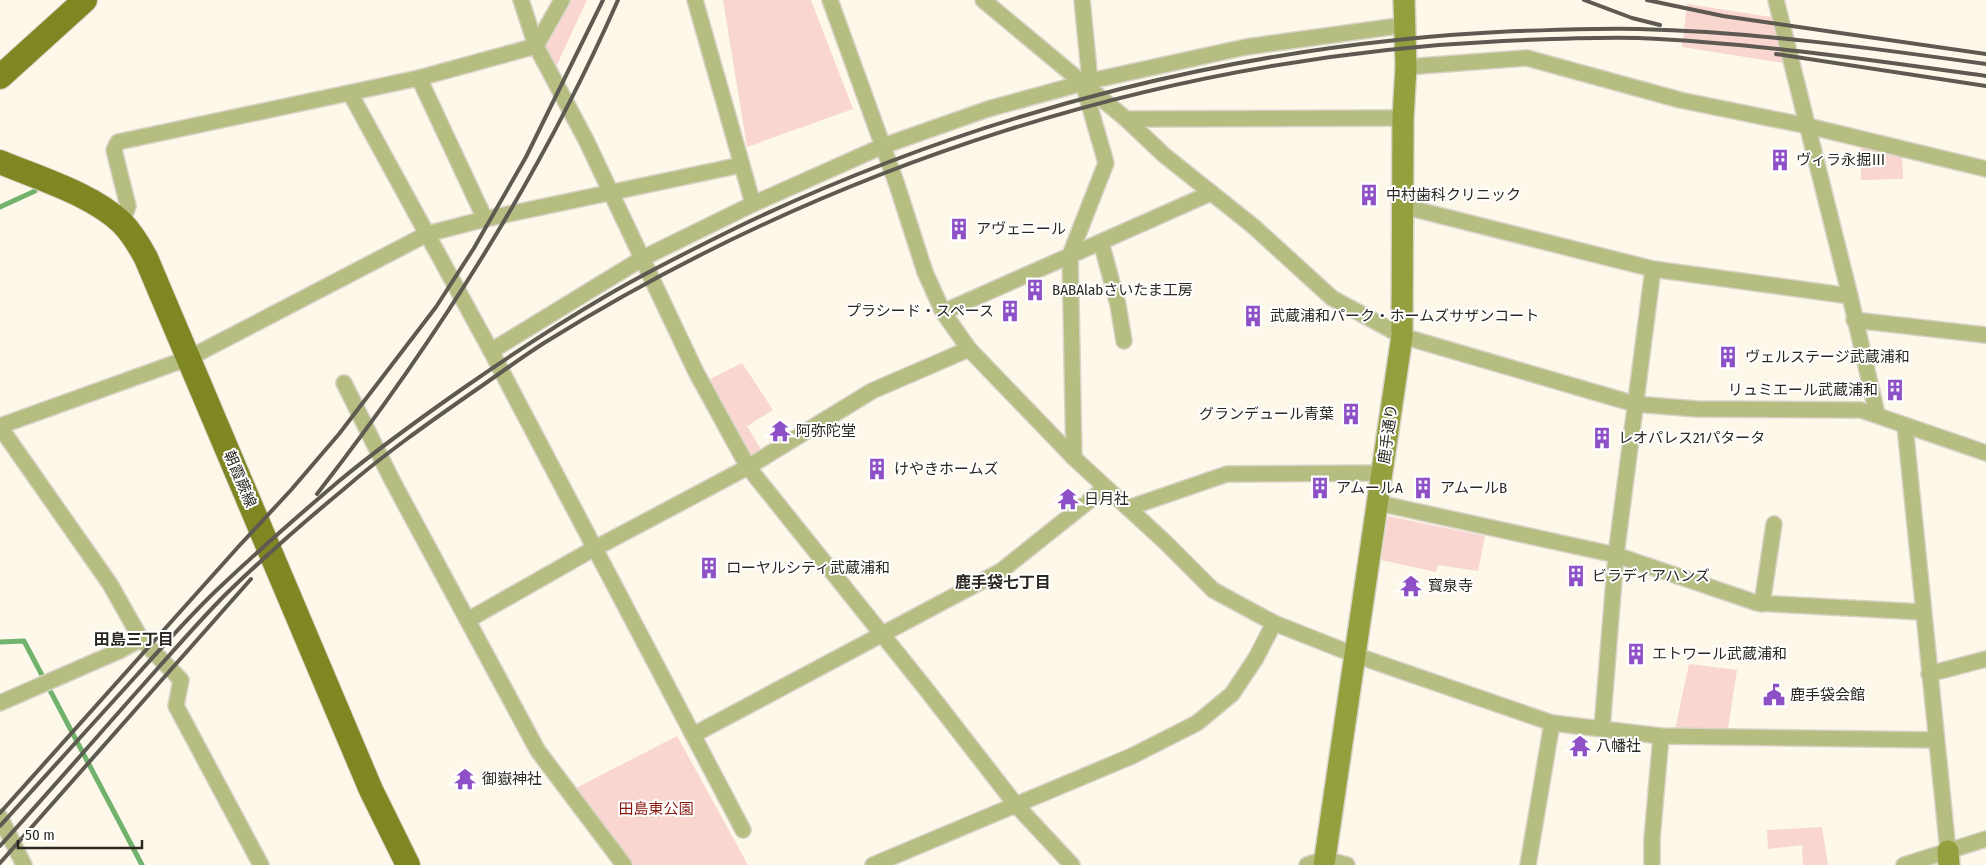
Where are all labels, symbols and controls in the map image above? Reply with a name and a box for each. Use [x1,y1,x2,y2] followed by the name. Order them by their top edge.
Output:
[1767,147,1793,173] building icon: ヴィラ永掘Ⅲ
[1796,151,1886,169] place label: ヴィラ永掘Ⅲ
[1356,182,1382,208] building icon: 中村歯科クリニック
[1386,186,1521,204] place label: 中村歯科クリニック
[946,216,972,242] building icon: アヴェニール
[976,220,1066,238] place label: アヴェニール
[1022,277,1048,303] building icon: BABAlabさいたま工房
[1052,281,1193,299] place label: BABAlabさいたま工房
[997,298,1023,324] building icon: プラシード・スペース
[846,302,994,320] place label: プラシード・スペース
[1240,303,1266,329] building icon: 武蔵浦和パーク・ホームズサザンコート
[1270,307,1539,325] place label: 武蔵浦和パーク・ホームズサザンコート
[1715,344,1741,370] building icon: ヴェルステージ武蔵浦和
[1745,348,1910,366] place label: ヴェルステージ武蔵浦和
[1882,377,1908,403] building icon: リュミエール武蔵浦和
[1728,381,1878,399] place label: リュミエール武蔵浦和
[1338,401,1364,427] building icon: グランデュール青葉
[1375,403,1401,465] street label: 鹿手通り
[1199,405,1334,423] place label: グランデュール青葉
[767,418,793,444] temple icon: 阿弥陀堂
[796,422,856,440] place label: 阿弥陀堂
[1589,425,1615,451] building icon: レオパレス21パタータ
[1618,429,1765,447] place label: レオパレス21パタータ
[220,448,260,510] street label: 朝霞蕨線
[864,456,890,482] building icon: けやきホームズ
[894,460,999,478] place label: けやきホームズ
[1307,475,1333,501] building icon: アムールA
[1410,475,1436,501] building icon: アムールB
[1336,479,1403,497] place label: アムールA
[1440,479,1507,497] place label: アムールB
[1055,486,1081,512] temple icon: 日月社
[1084,490,1129,508] place label: 日月社
[696,555,722,581] building icon: ローヤルシティ武蔵浦和
[726,559,890,577] place label: ローヤルシティ武蔵浦和
[1563,563,1589,589] building icon: ビラディアハンズ
[1592,567,1710,585] place label: ビラディアハンズ
[955,573,1051,592] district label: 鹿手袋七丁目
[1398,573,1424,599] temple icon: 寳泉寺
[1428,577,1473,595] place label: 寳泉寺
[94,630,174,649] district label: 田島三丁目
[1623,641,1649,667] building icon: エトワール武蔵浦和
[1652,645,1787,663] place label: エトワール武蔵浦和
[1761,682,1787,708] public building icon: 鹿手袋会館
[1790,686,1865,704] place label: 鹿手袋会館
[1567,733,1593,759] temple icon: 八幡社
[1596,737,1641,755] place label: 八幡社
[452,766,478,792] temple icon: 御嶽神社
[482,770,542,788] place label: 御嶽神社
[618,800,694,818] park label: 田島東公園
[18,818,141,850] scale bar
[25,826,55,844] text: 50 m

